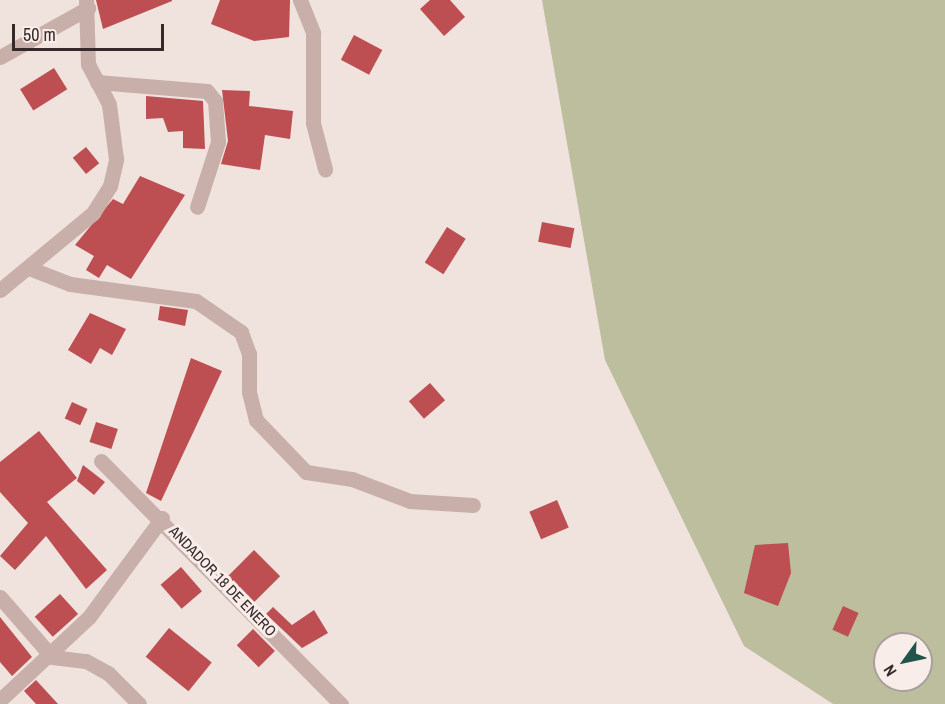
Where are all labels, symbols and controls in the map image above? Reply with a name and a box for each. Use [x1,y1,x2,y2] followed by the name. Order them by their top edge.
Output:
[15,12,166,50] scale bar
[23,22,56,47] text: 50 m
[166,522,280,640] street label: ANDADOR 18 DE ENERO
[873,632,933,692] north arrow
[878,661,901,681] text: N

